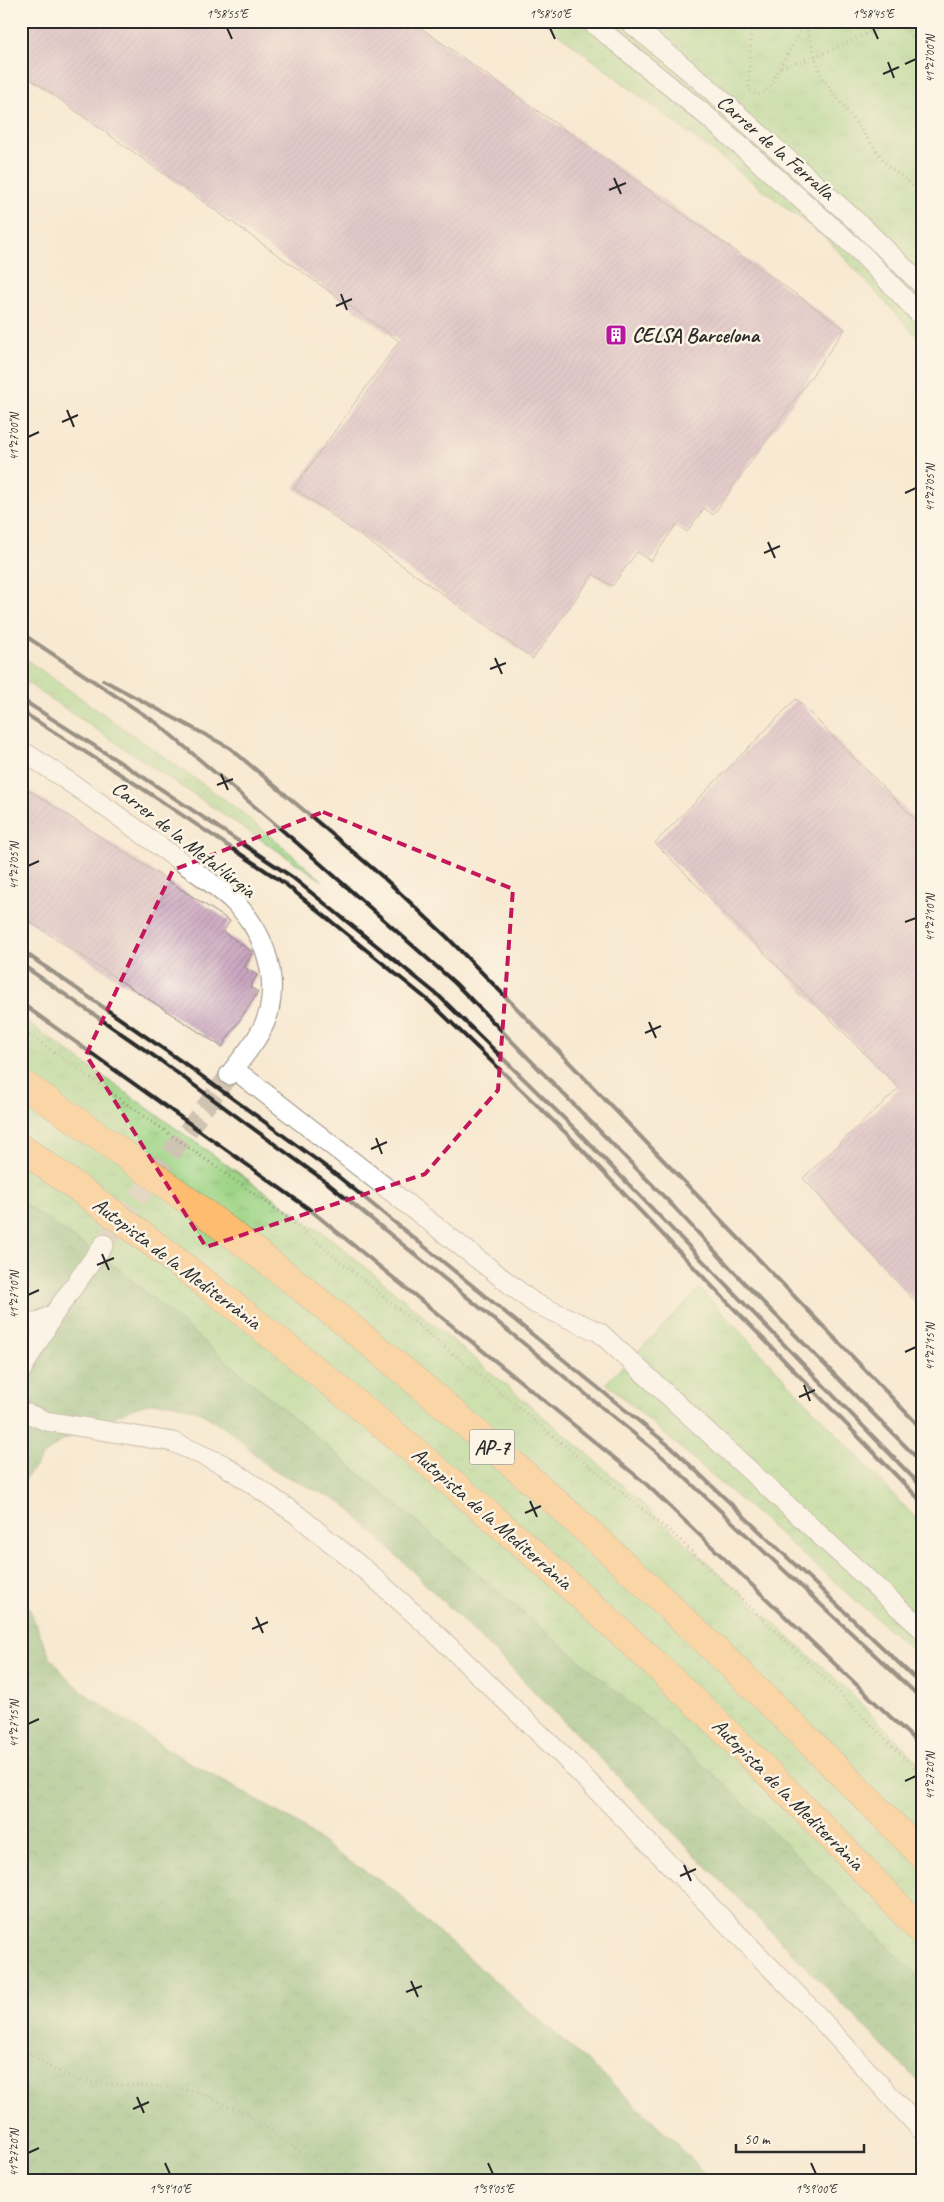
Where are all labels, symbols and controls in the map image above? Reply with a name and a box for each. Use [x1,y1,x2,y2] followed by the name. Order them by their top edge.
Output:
[207,6,249,22] text: 1°58'55"E
[530,6,572,22] text: 1°58'50"E
[853,6,895,22] text: 1°58'45"E
[922,34,938,83] text: 41°27'00"N
[712,89,842,206] street label: Carrer de la Ferralla
[632,322,761,348] place label: CELSA Barcelona
[604,323,628,347] building icon: CELSA Barcelona
[6,412,22,461] text: 41°27'00"N
[922,463,938,512] text: 41°27'05"N
[107,775,262,904] street label: Carrer de la Metal·lúrgia
[6,841,22,890] text: 41°27'05"N
[922,893,938,942] text: 41°27'10"N
[88,1191,268,1336] street label: Autopista de la Mediterrània
[6,1270,22,1319] text: 41°27'10"N
[922,1322,938,1371] text: 41°27'15"N
[470,1430,514,1464] road number: AP-7
[406,1441,579,1596] street label: Autopista de la Mediterrània
[6,1699,22,1748] text: 41°27'15"N
[707,1713,870,1876] street label: Autopista de la Mediterrània
[922,1751,938,1800] text: 41°27'20"N
[736,2122,864,2154] scale bar
[6,2128,22,2177] text: 41°27'20"N
[744,2130,771,2149] text: 50 m
[150,2181,192,2197] text: 1°59'10"E
[473,2181,515,2197] text: 1°59'05"E
[796,2181,838,2197] text: 1°59'00"E

